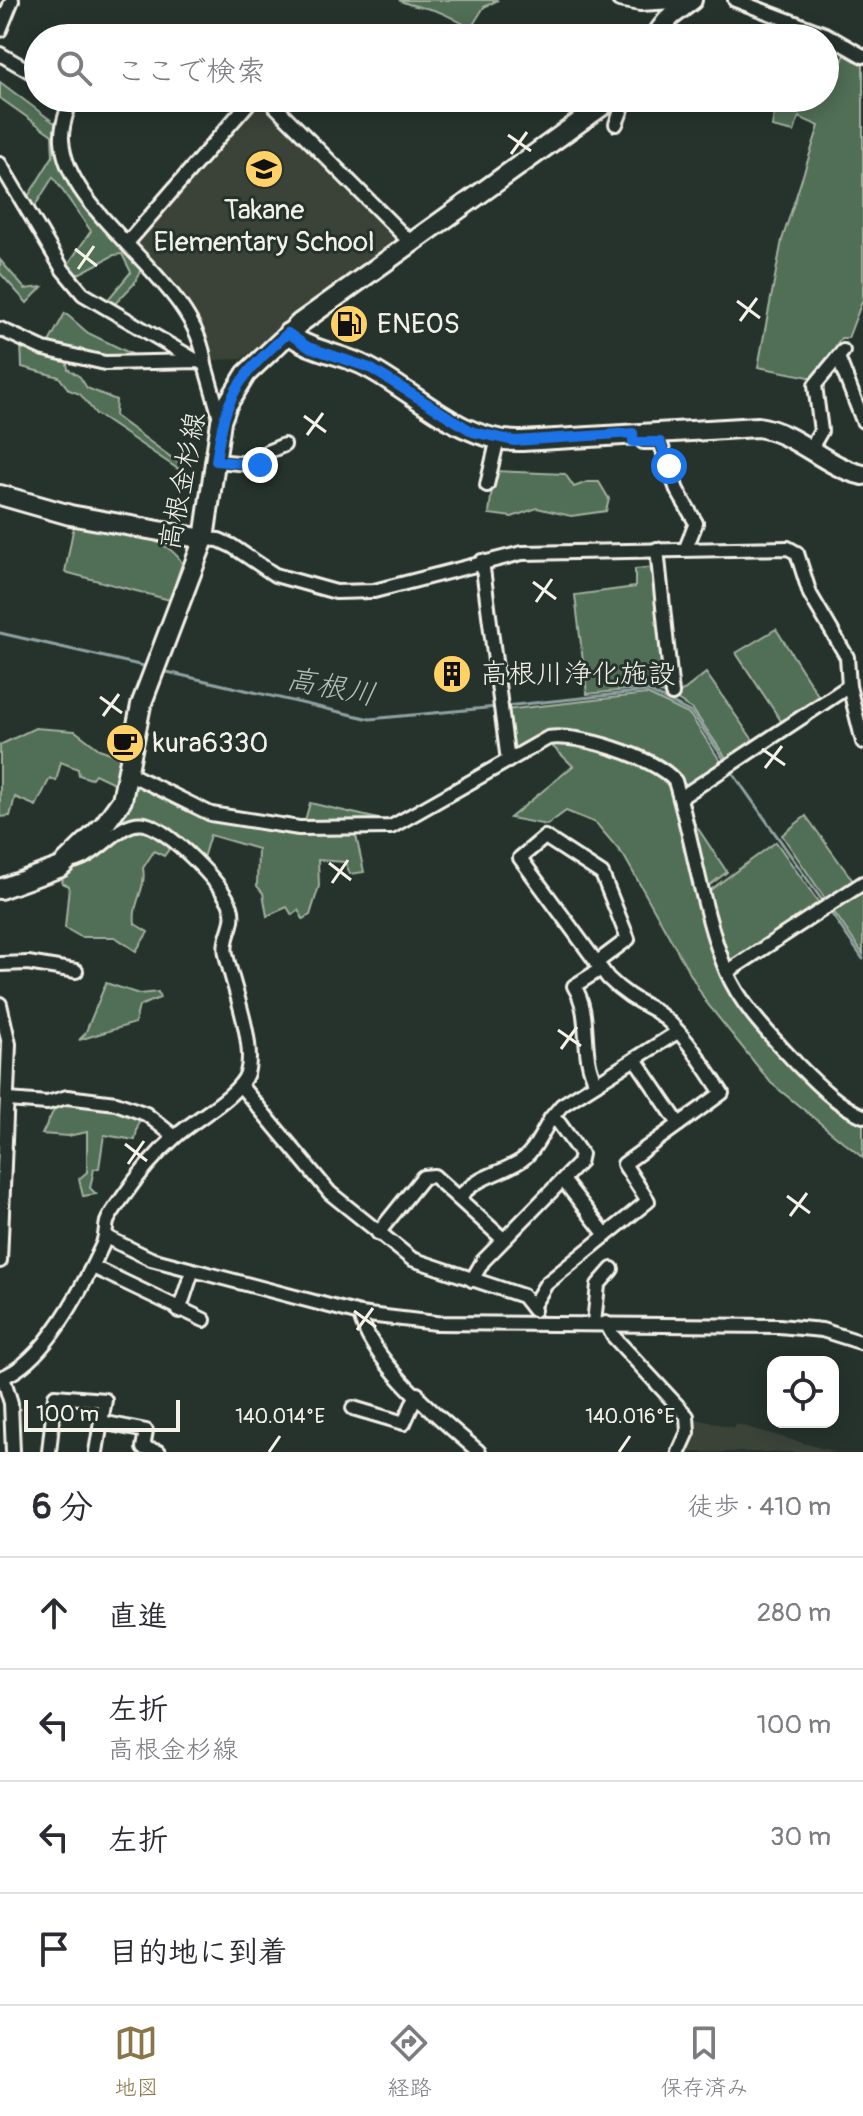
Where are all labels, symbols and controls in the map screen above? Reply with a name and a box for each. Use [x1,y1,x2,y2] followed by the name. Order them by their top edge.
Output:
[24,24,839,112] search box
[52,46,96,90] icon: search
[116,53,266,90] text: ここで検索
[243,148,285,190] school or university icon: Takane Elementary School
[153,193,375,260] place label: Takane Elementary School
[328,303,370,345] fuel station icon: ENEOS
[377,307,460,342] place label: ENEOS
[152,409,214,553] street label: 高根金杉線
[242,447,278,483] route end
[651,448,687,484] route start
[431,653,473,695] building icon: 高根川浄化施設
[480,657,676,692] place label: 高根川浄化施設
[283,660,379,714] water label: 高根川
[104,722,146,764] cafe icon: kura6330
[153,726,268,761] place label: kura6330
[767,1356,839,1428] map controls
[767,1356,839,1428] button: locate
[24,1396,180,1432] scale bar
[36,1400,99,1428] text: 100 m
[235,1404,325,1429] text: 140.014°E
[585,1404,675,1429] text: 140.016°E
[32,1486,93,1529] text: 6 分
[688,1491,831,1523] text: 徒歩 · 410 m
[32,1591,76,1635] icon: ahead
[757,1597,831,1629] text: 280 m
[108,1598,168,1635] text: 直進
[108,1691,168,1728] text: 左折
[32,1703,76,1747] icon: left
[757,1709,831,1741] text: 100 m
[108,1734,238,1766] text: 高根金杉線
[32,1815,76,1859] icon: left
[770,1821,831,1853] text: 30 m
[108,1822,168,1859] text: 左折
[32,1927,76,1971] icon: arrive
[108,1934,288,1971] text: 目的地に到着
[114,2021,159,2102] tab: 地図
[387,2021,432,2102] tab: 経路
[660,2021,749,2102] tab: 保存済み

